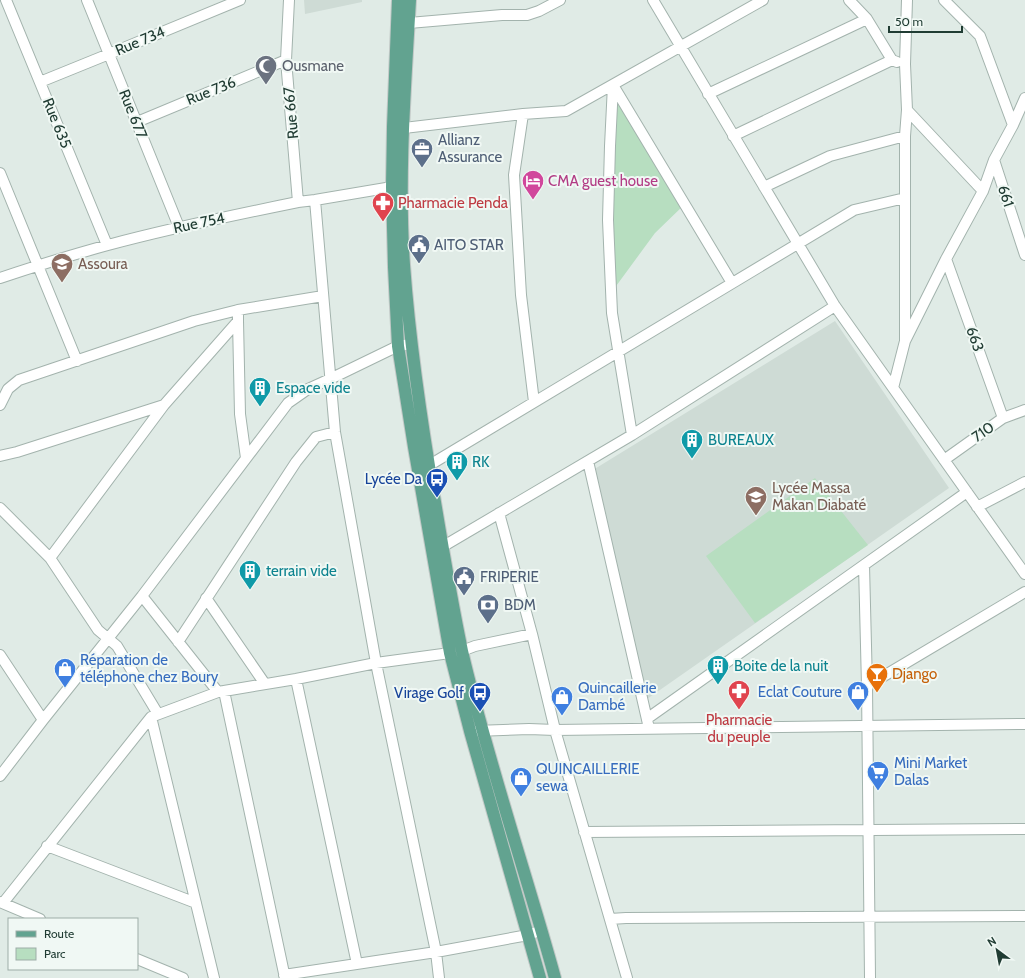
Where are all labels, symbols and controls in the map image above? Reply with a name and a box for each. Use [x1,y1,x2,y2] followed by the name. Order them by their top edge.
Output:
[889,8,962,34] scale bar
[895,14,923,29] text: 50 m
[112,22,168,59] street label: Rue 734
[253,53,279,86] mosque icon: Ousmane
[282,57,344,75] place label: Ousmane
[184,73,238,109] street label: Rue 736
[280,86,302,140] street label: Rue 667
[115,87,151,142] street label: Rue 677
[39,95,75,151] street label: Rue 635
[438,131,502,166] place label: Allianz Assurance
[409,136,435,169] office icon: Allianz Assurance
[520,168,546,201] hotel icon: CMA guest house
[548,172,658,190] place label: CMA guest house
[994,183,1018,209] street label: 661
[370,190,396,223] pharmacy icon: Pharmacie Penda
[398,194,509,212] place label: Pharmacie Penda
[172,209,227,237] street label: Rue 754
[406,232,432,265] public building icon: AITO STAR
[434,236,504,254] place label: AITO STAR
[49,251,75,284] school or university icon: Assoura
[78,255,128,273] place label: Assoura
[962,324,988,354] street label: 663
[247,375,273,408] building icon: Espace vide
[276,379,351,397] place label: Espace vide
[968,418,998,446] street label: 710
[679,427,705,460] building icon: BUREAUX
[708,431,774,449] place label: BUREAUX
[444,449,470,482] building icon: RK
[472,453,490,471] place label: RK
[424,466,450,499] bus stop icon: Lycée Da
[365,470,423,488] place label: Lycée Da
[772,479,866,514] place label: Lycée Massa Makan Diabaté
[743,484,769,517] school or university icon: Lycée Massa Makan Diabaté
[237,558,263,591] building icon: terrain vide
[266,562,337,580] place label: terrain vide
[451,564,477,597] public building icon: FRIPERIE
[480,568,539,586] place label: FRIPERIE
[475,592,501,625] bank icon: BDM
[504,596,536,614] place label: BDM
[80,651,219,686] place label: Réparation de téléphone chez Boury
[705,653,731,686] building icon: Boite de la nuit
[52,656,78,689] shop icon: Réparation de téléphone chez Boury
[734,657,828,675] place label: Boite de la nuit
[864,661,890,694] bar icon: Django
[892,665,937,683] place label: Django
[726,678,752,711] pharmacy icon: Pharmacie du peuple
[578,679,657,714] place label: Quincaillerie Dambé
[845,679,871,712] shop icon: Eclat Couture
[467,680,493,713] bus stop icon: Virage Golf
[758,683,842,701] place label: Eclat Couture
[394,684,464,702] place label: Virage Golf
[549,684,575,717] shop icon: Quincaillerie Dambé
[706,711,773,746] place label: Pharmacie du peuple
[894,754,967,789] place label: Mini Market Dalas
[865,759,891,792] supermarket icon: Mini Market Dalas
[536,760,640,795] place label: QUINCAILLERIE sewa
[508,765,534,798] shop icon: QUINCAILLERIE sewa
[8,918,138,970] legend
[44,926,74,941] text: Route
[977,930,1017,970] north arrow
[985,934,999,950] text: N
[44,946,66,961] text: Parc

